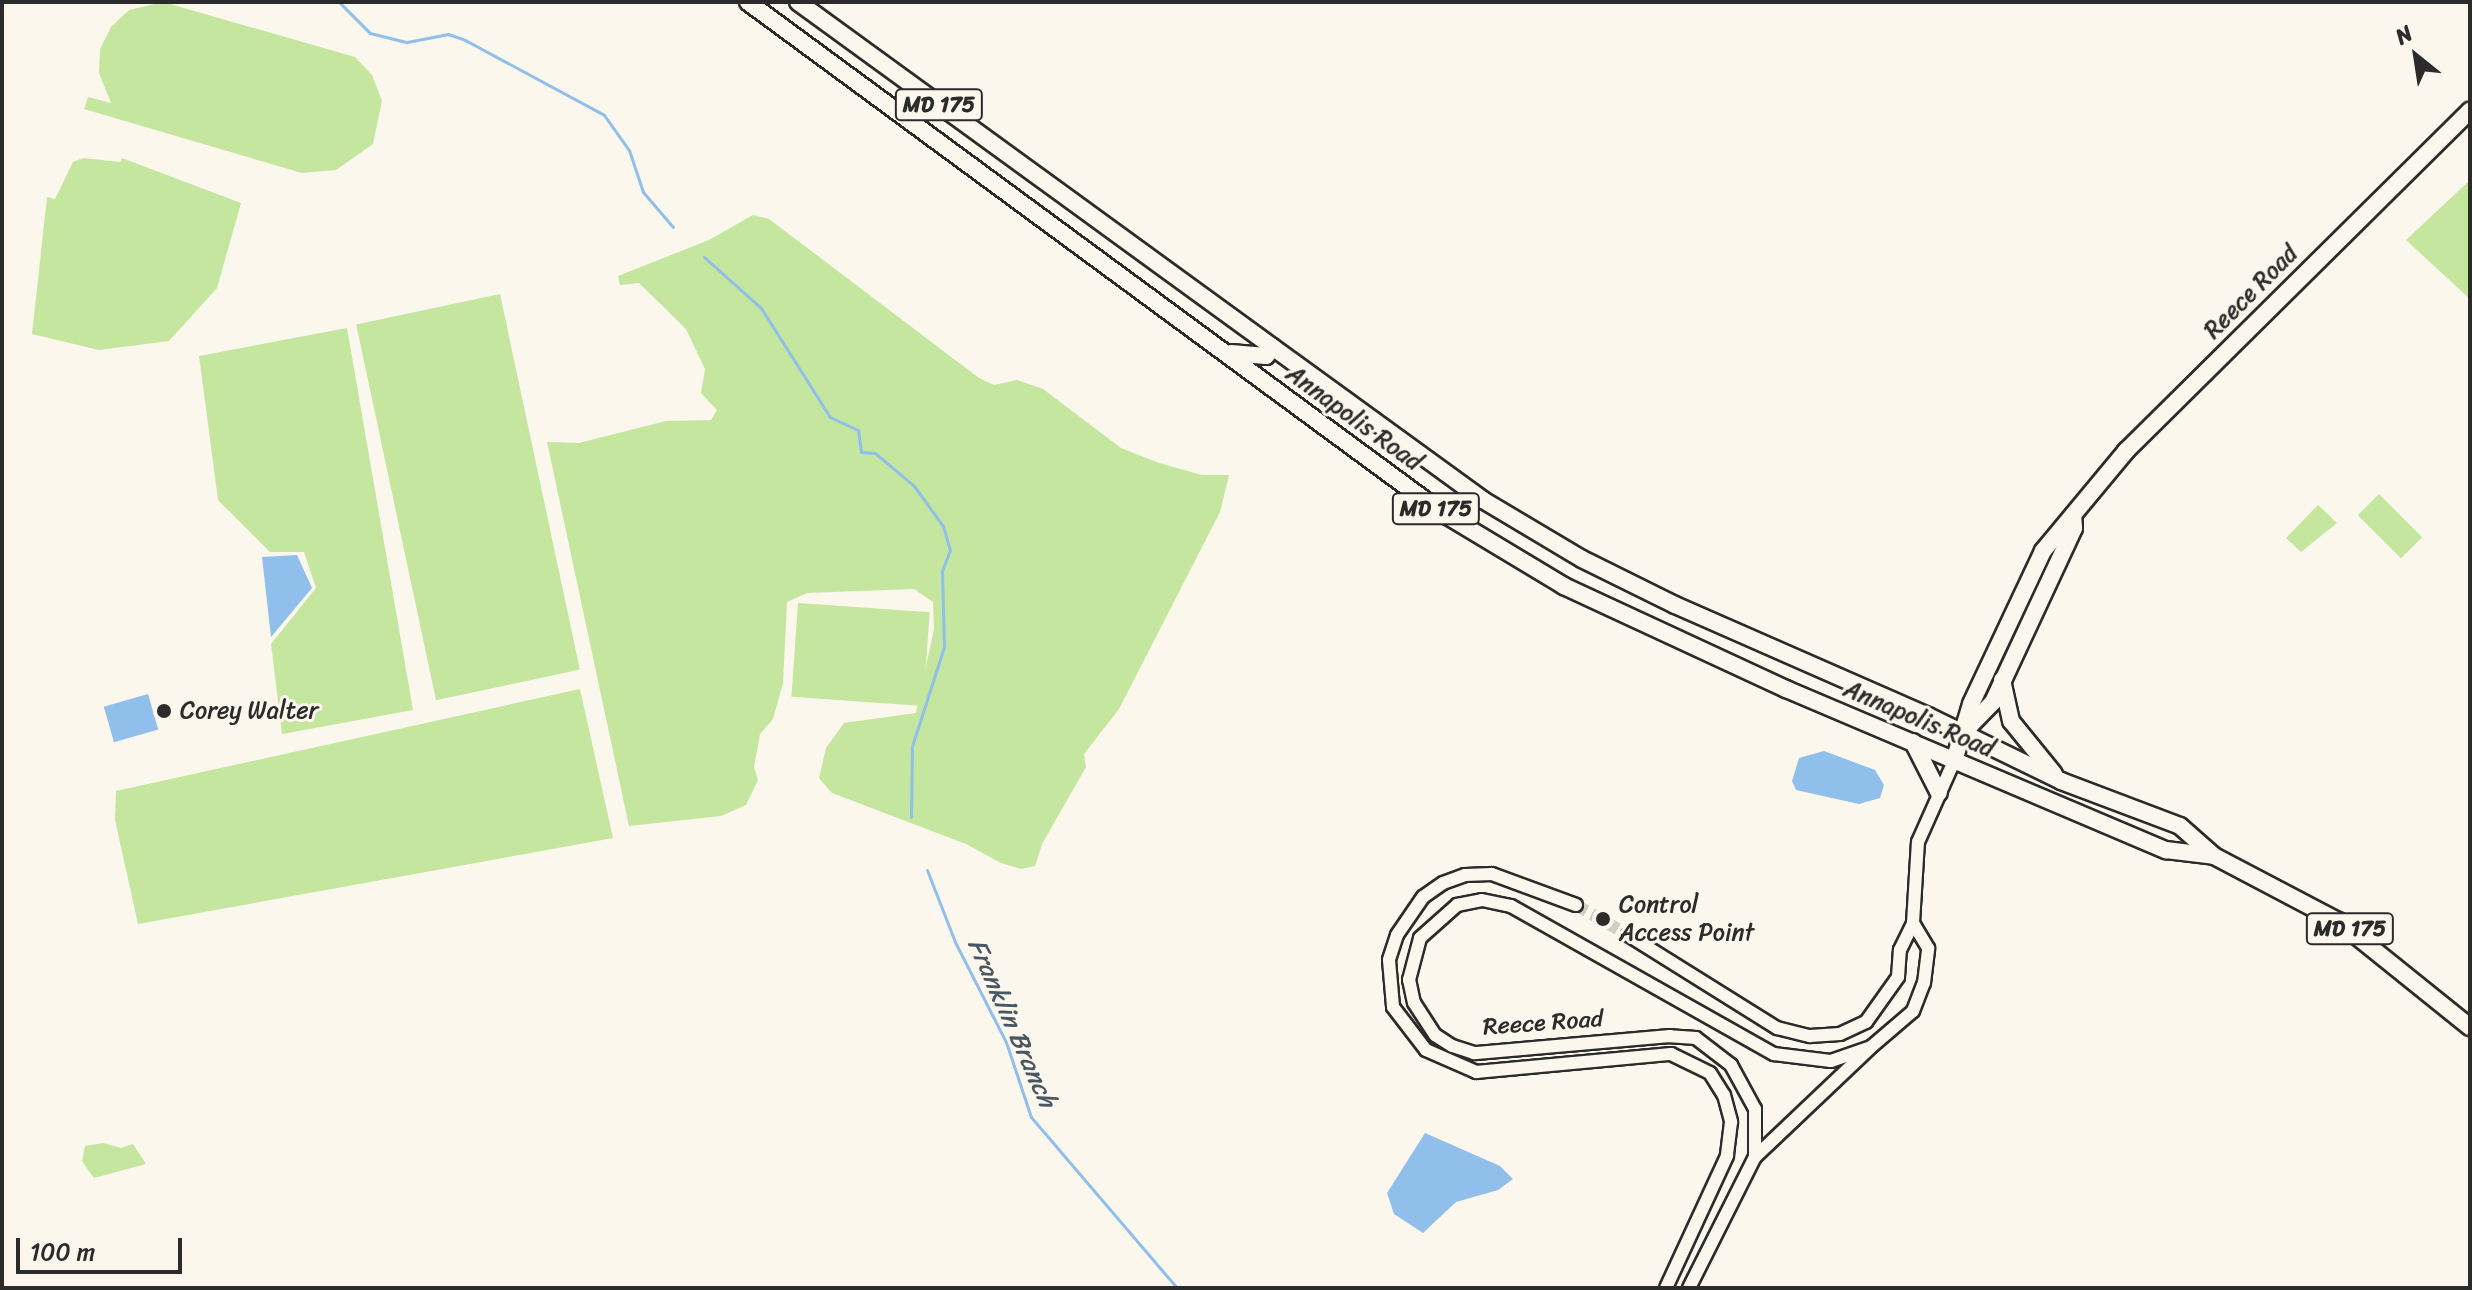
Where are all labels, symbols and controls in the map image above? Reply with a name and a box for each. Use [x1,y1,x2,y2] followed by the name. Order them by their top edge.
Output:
[2387,14,2420,55] text: N
[2376,16,2456,96] north arrow
[893,87,985,123] road number: MD 175
[2198,239,2304,345] street label: Reece Road
[1281,359,1427,477] street label: Annapolis Road
[1390,491,1482,527] road number: MD 175
[1839,674,1999,764] street label: Annapolis Road
[180,697,318,725] place label: Corey Walter
[155,702,173,720] marker: Corey Walter
[1619,891,1755,947] place label: Control Access Point
[1594,910,1612,928] marker: Control Access Point
[2304,911,2396,947] road number: MD 175
[961,934,1063,1112] water label: Franklin Branch
[1482,1004,1604,1042] street label: Reece Road
[20,1222,186,1272] scale bar
[30,1231,95,1273] text: 100 m

